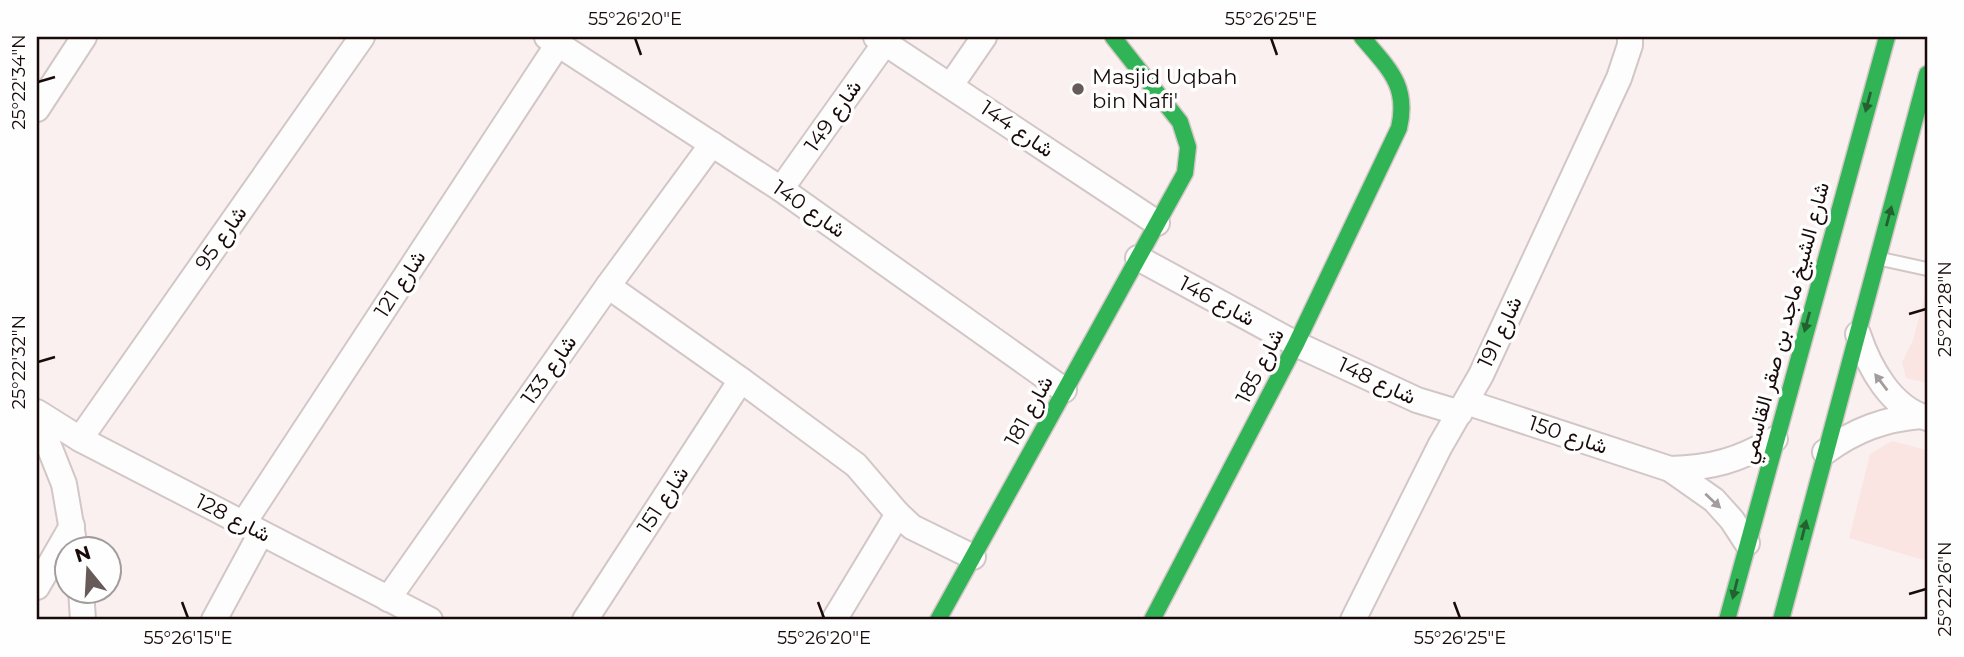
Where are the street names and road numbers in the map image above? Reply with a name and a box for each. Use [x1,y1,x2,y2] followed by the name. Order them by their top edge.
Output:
[799,75,868,158] street label: شارع 149
[975,95,1059,164] street label: شارع 144
[767,175,851,244] street label: شارع 140
[1735,179,1839,468] street label: شارع الشيخ ماجد بن صقر القاسمي
[190,201,253,276] street label: شارع 95
[369,246,432,323] street label: شارع 121
[1174,270,1259,333] street label: شارع 146
[1472,292,1529,372] street label: شارع 191
[1230,324,1291,408] street label: شارع 185
[516,330,583,410] street label: شارع 133
[1334,352,1420,411] street label: شارع 148
[999,371,1060,451] street label: شارع 181
[1525,410,1611,461] street label: شارع 150
[632,462,695,539] street label: شارع 151
[191,488,275,549] street label: شارع 128

